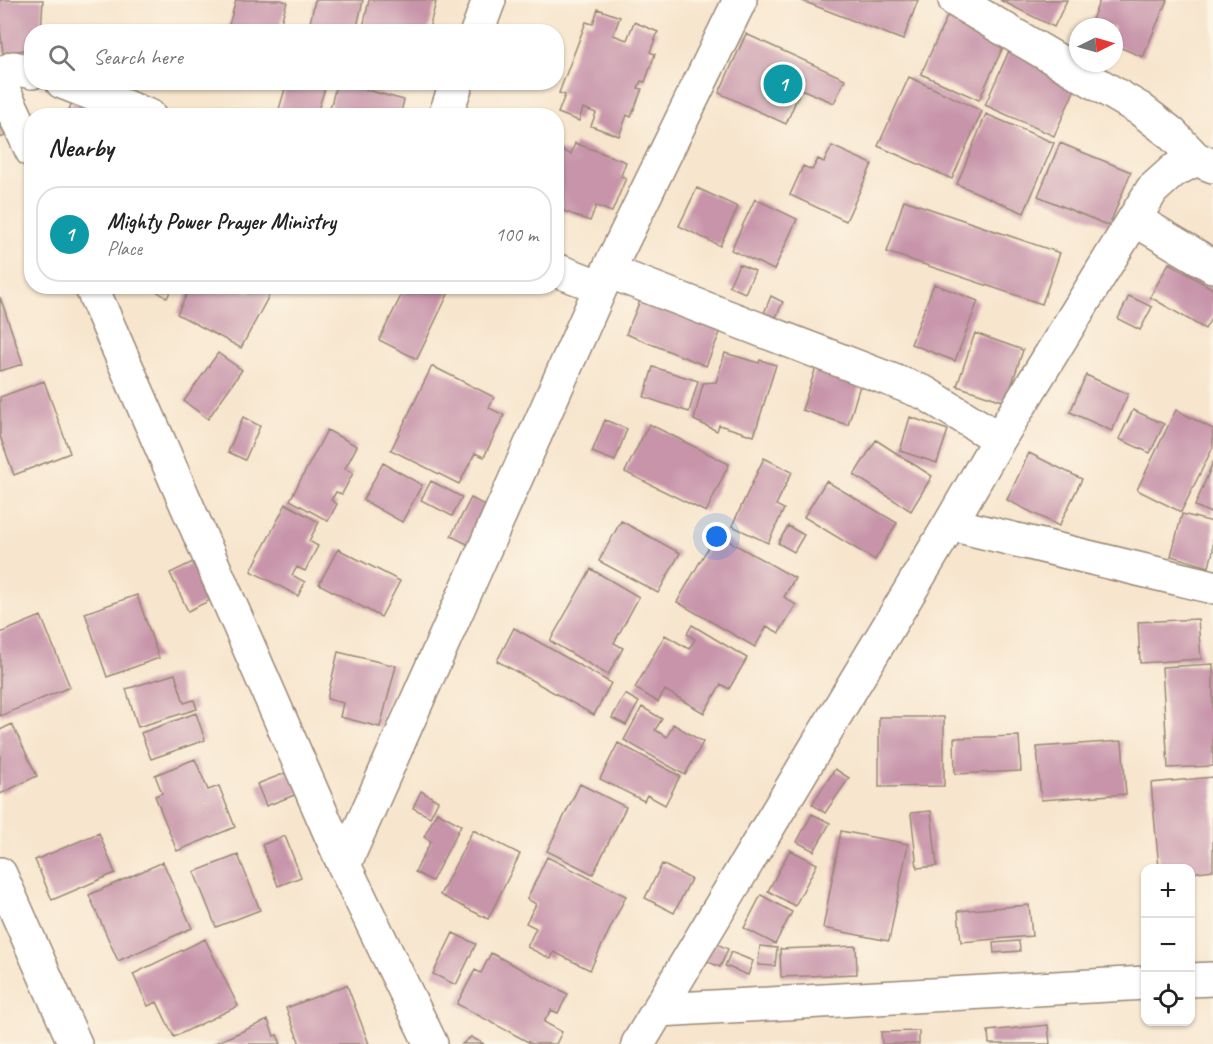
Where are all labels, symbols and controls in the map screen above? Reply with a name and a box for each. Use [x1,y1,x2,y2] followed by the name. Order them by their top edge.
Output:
[1069,18,1123,72] north arrow
[24,24,564,90] search box
[45,41,78,74] icon: search
[93,43,183,71] text: Search here
[764,62,802,106] pin: 1
[48,131,113,164] text: Nearby
[107,208,336,236] text: Mighty Power Prayer Ministry
[65,222,74,247] text: 1
[495,222,538,247] text: 100 m
[107,236,142,261] text: Place
[702,522,731,551] your location
[1141,864,1195,1026] map controls
[1141,864,1195,918] button: +
[1141,918,1195,972] button: −
[1141,972,1195,1026] button: locate

